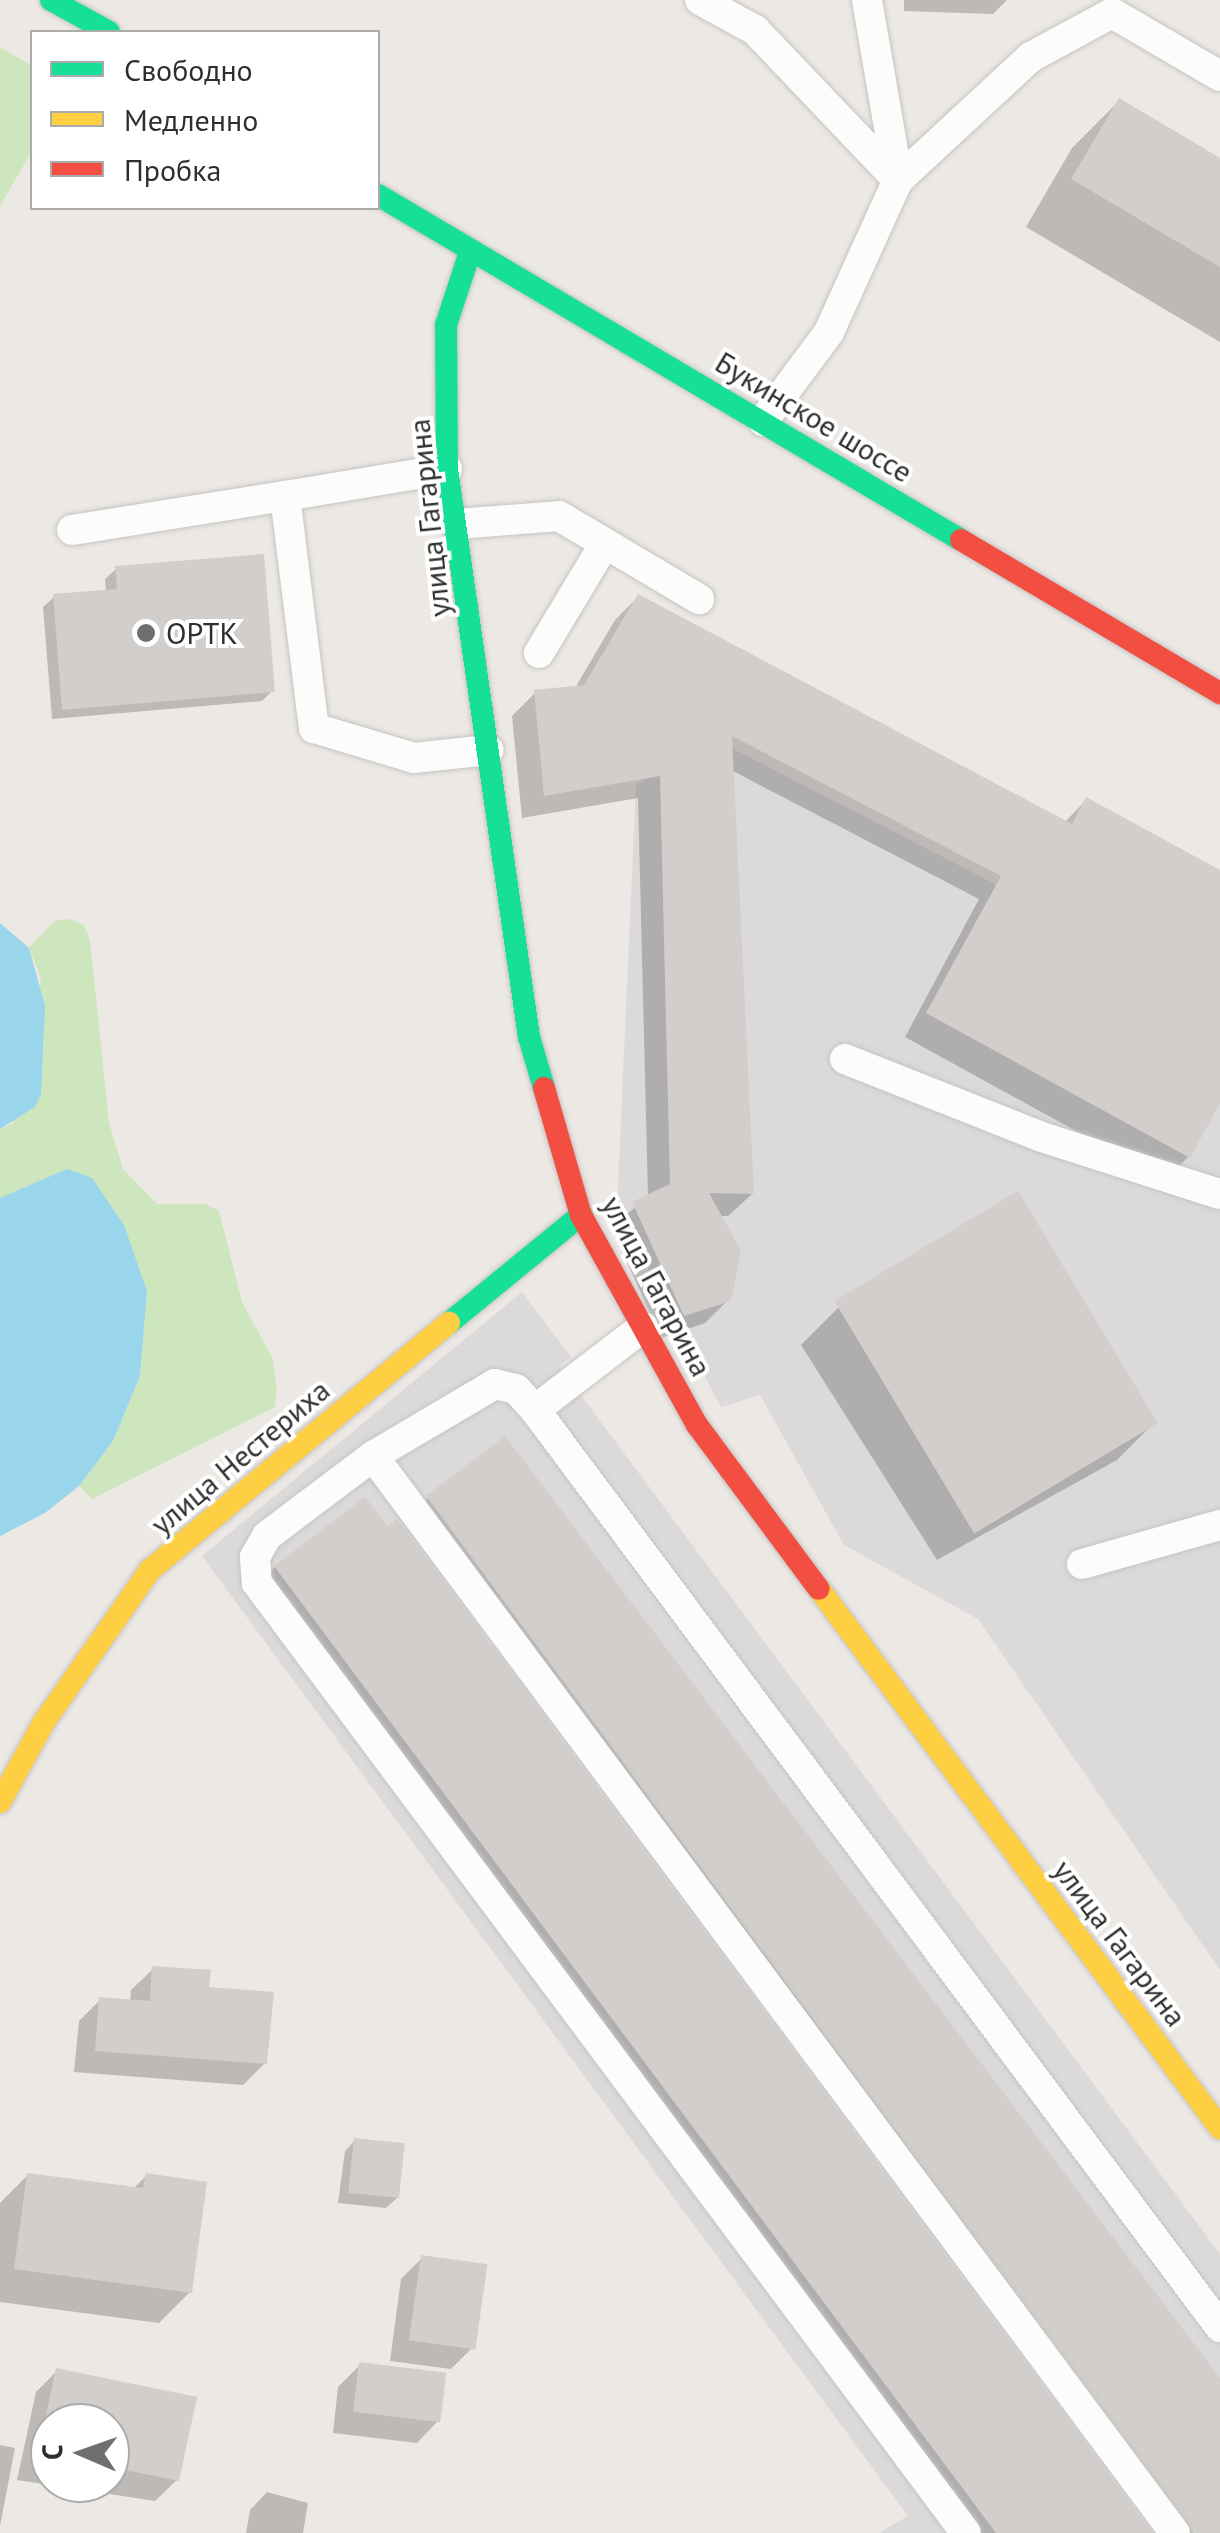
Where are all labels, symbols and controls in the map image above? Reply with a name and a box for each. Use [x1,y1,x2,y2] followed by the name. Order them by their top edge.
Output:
[30,30,380,210] legend
[124,50,253,89] text: Свободно
[124,100,258,139] text: Медленно
[124,150,221,189] text: Пробка
[709,344,919,490] street label: Букинское шоссе
[401,417,457,619] street label: улица Гагарина
[166,615,238,651] place label: ОРТК
[135,622,157,644] marker: ОРТК
[594,1190,720,1382] street label: улица Гагарина
[143,1372,337,1542] street label: улица Нестериха
[1046,1853,1194,2033] street label: улица Гагарина
[30,2403,130,2503] north arrow
[33,2444,70,2460] text: С

